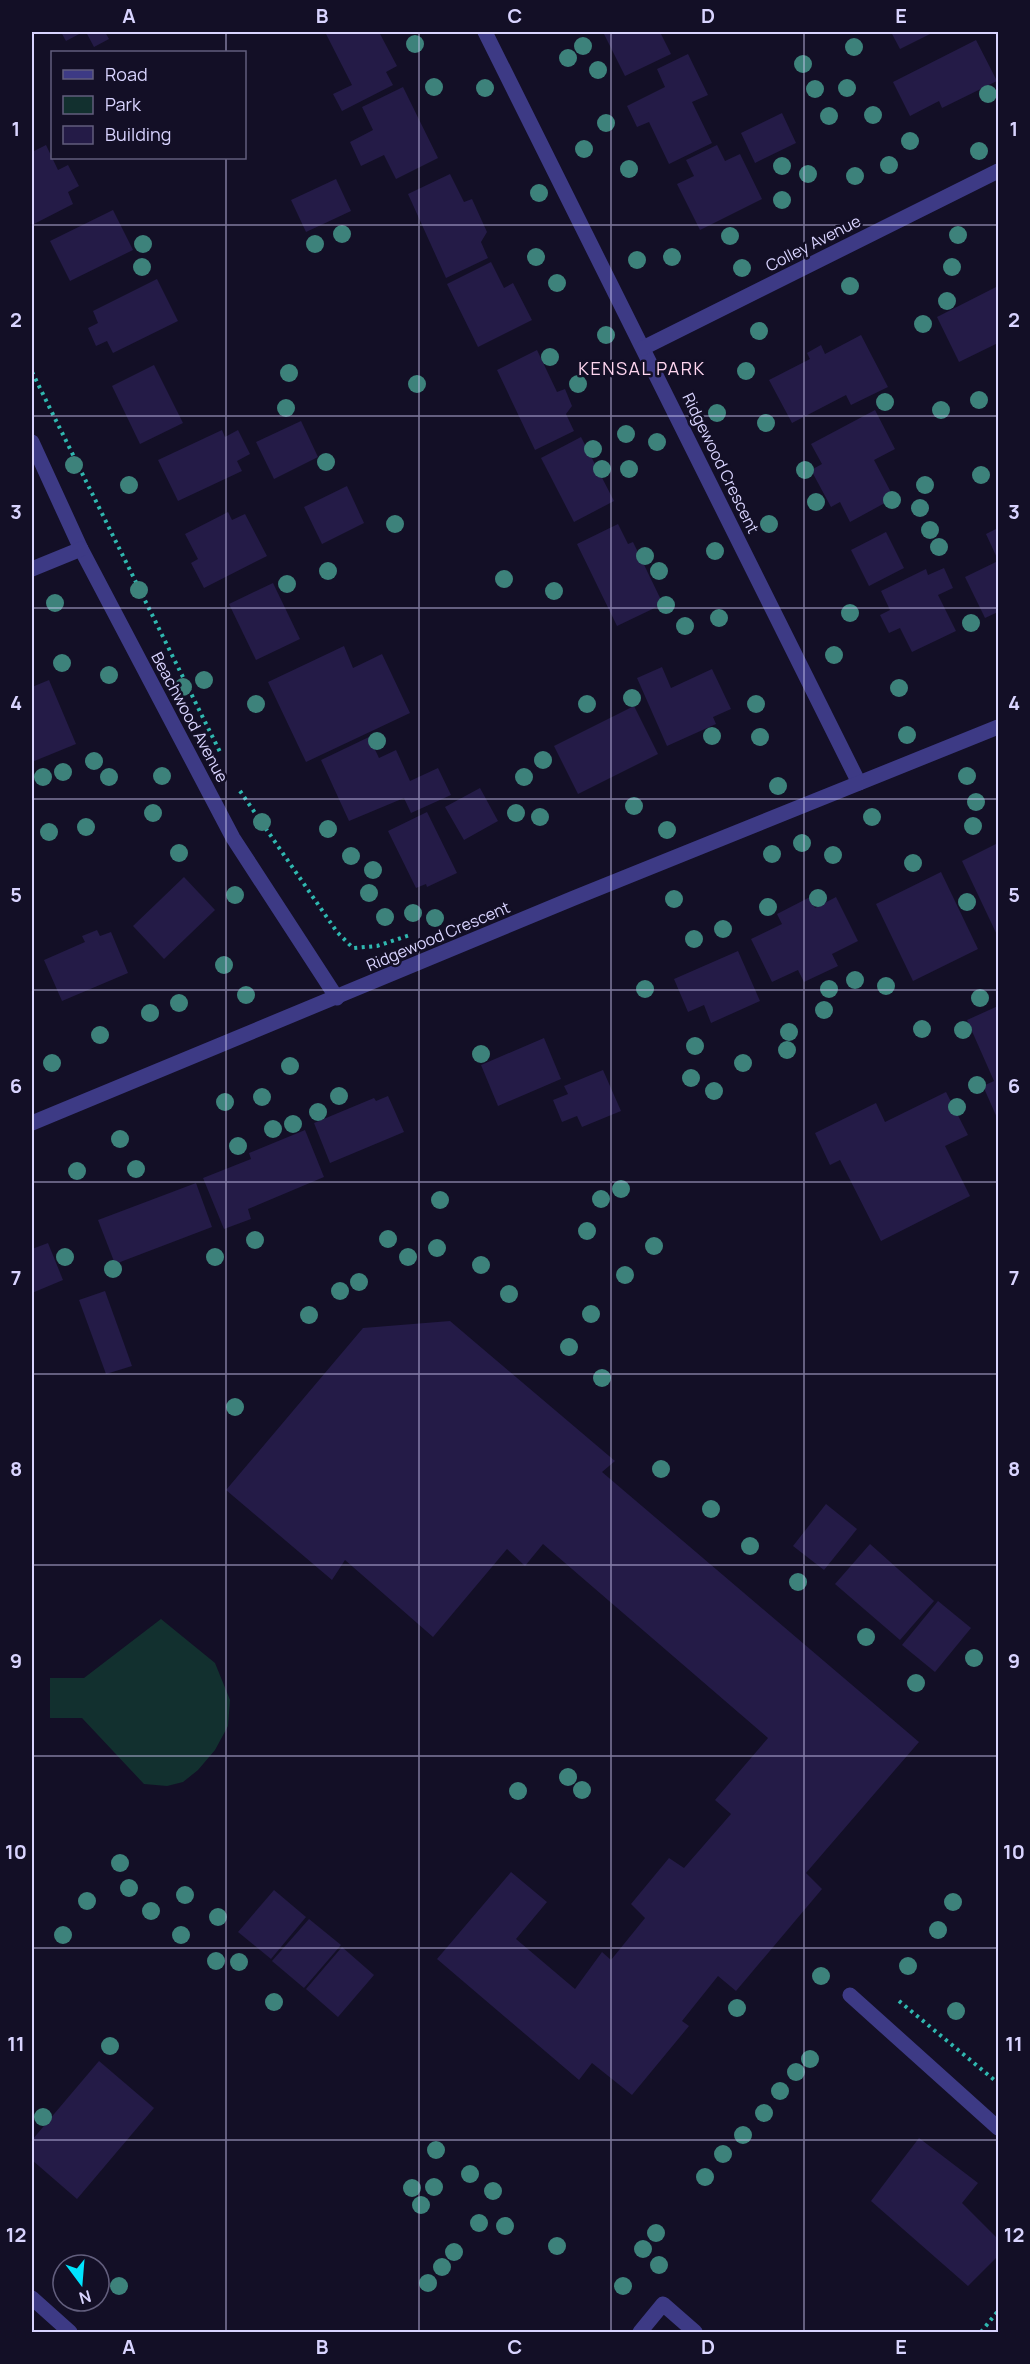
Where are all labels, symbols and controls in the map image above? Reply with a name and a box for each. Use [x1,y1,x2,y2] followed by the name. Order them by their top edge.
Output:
[122,2,136,29] text: A
[316,2,329,29] text: B
[508,2,522,29] text: C
[701,2,715,29] text: D
[895,2,907,29] text: E
[51,51,246,159] legend
[105,62,148,86] text: Road
[105,92,142,116] text: Park
[12,115,20,142] text: 1
[1010,115,1018,142] text: 1
[105,122,171,146] text: Building
[762,210,864,276] street label: Colley Avenue
[10,306,22,333] text: 2
[1008,306,1020,333] text: 2
[578,356,706,380] district label: KENSAL PARK
[677,389,765,537] street label: Ridgewood Crescent
[10,498,22,525] text: 3
[1008,498,1020,525] text: 3
[146,648,234,786] street label: Beachwood Avenue
[10,689,22,716] text: 4
[1008,689,1020,716] text: 4
[10,881,22,908] text: 5
[1008,881,1020,908] text: 5
[363,896,513,976] street label: Ridgewood Crescent
[10,1072,22,1099] text: 6
[1008,1072,1020,1099] text: 6
[11,1264,21,1291] text: 7
[1009,1264,1019,1291] text: 7
[10,1455,22,1482] text: 8
[1008,1455,1020,1482] text: 8
[10,1647,22,1674] text: 9
[1008,1647,1020,1674] text: 9
[5,1838,27,1865] text: 10
[1003,1838,1025,1865] text: 10
[7,2030,25,2057] text: 11
[1005,2030,1023,2057] text: 11
[6,2221,26,2248] text: 12
[1004,2221,1024,2248] text: 12
[51,2253,111,2313] north arrow
[77,2285,94,2310] text: N
[122,2333,136,2360] text: A
[316,2333,329,2360] text: B
[508,2333,522,2360] text: C
[701,2333,715,2360] text: D
[895,2333,907,2360] text: E

